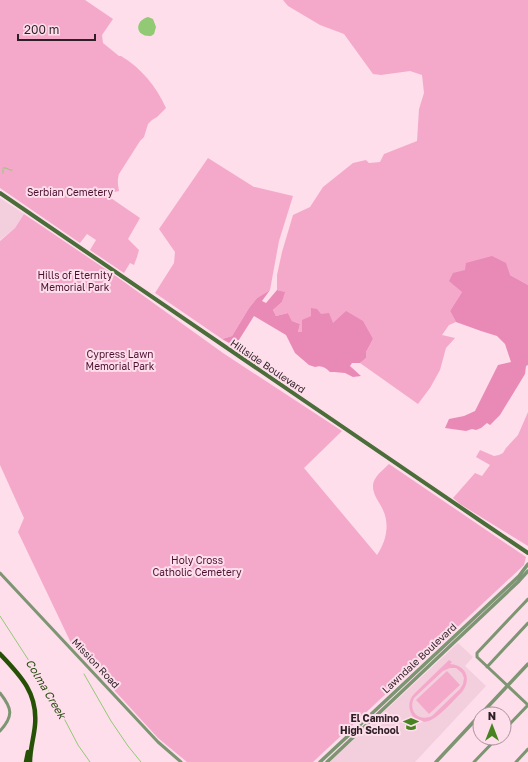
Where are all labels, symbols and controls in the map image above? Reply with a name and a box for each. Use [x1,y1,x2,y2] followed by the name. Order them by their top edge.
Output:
[18,16,95,42] scale bar
[24,22,59,37] text: 200 m
[27,186,113,198] park label: Serbian Cemetery
[38,269,113,293] park label: Hills of Eternity Memorial Park
[228,337,308,395] street label: Hillside Boulevard
[86,348,155,372] park label: Cypress Lawn Memorial Park
[152,554,242,578] park label: Holy Cross Catholic Cemetery
[379,620,459,696] street label: Lawndale Boulevard
[70,636,122,690] street label: Mission Road
[24,657,70,722] water label: Colma Creek
[472,706,512,746] north arrow
[488,709,496,722] text: N
[340,712,400,736] place label: El Camino High School
[402,715,420,733] school or university icon: El Camino High School

